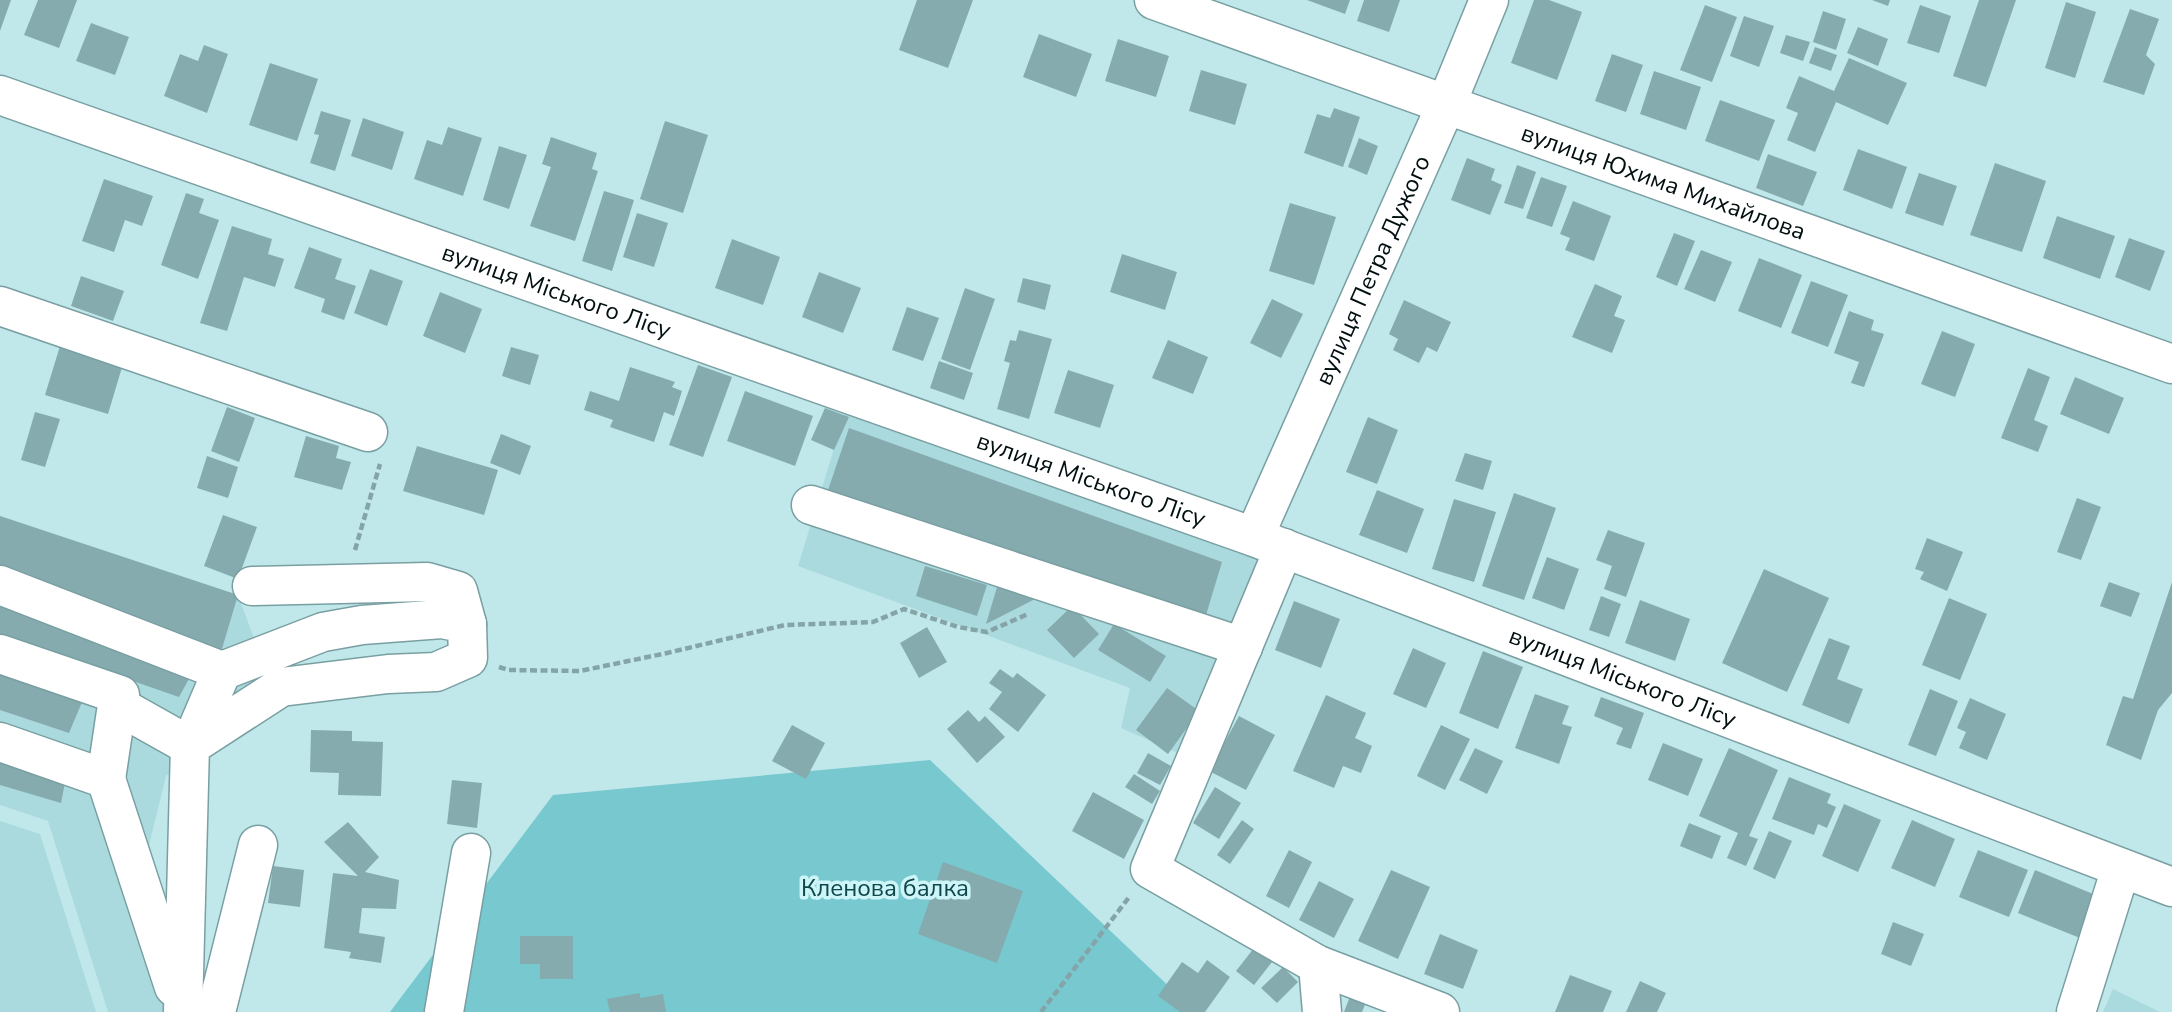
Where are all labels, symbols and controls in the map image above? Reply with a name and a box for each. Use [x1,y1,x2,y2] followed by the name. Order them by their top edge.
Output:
[1517,117,1810,248] street label: вулиця Юхима Михайлова
[1307,150,1438,390] street label: вулиця Петра Дужого
[438,236,676,346] street label: вулиця Міського Лісу
[972,424,1210,535] street label: вулиця Міського Лісу
[1504,620,1741,736] street label: вулиця Міського Лісу
[801,872,969,904] park label: Кленова балка

